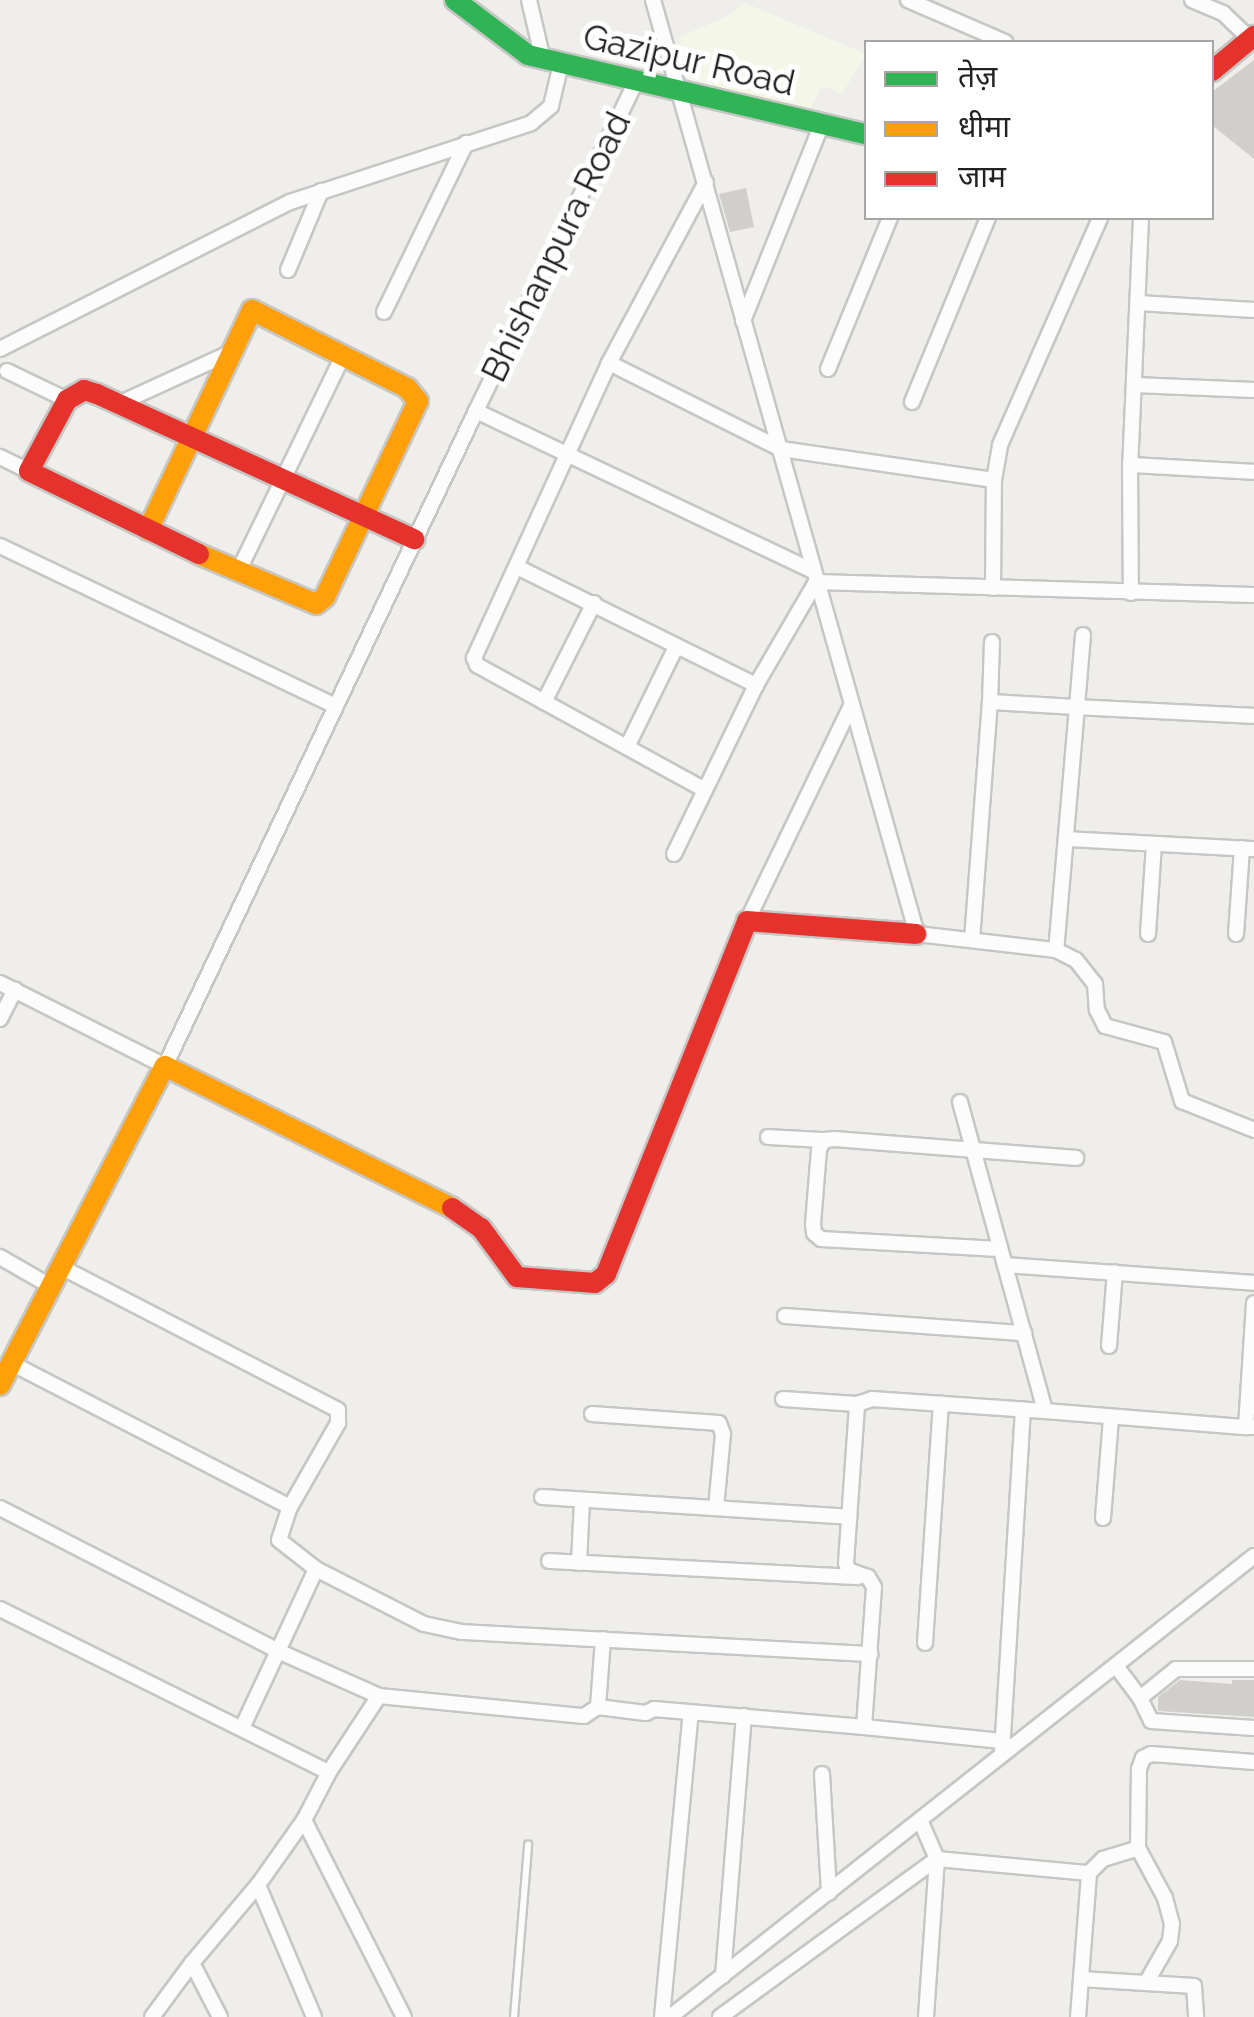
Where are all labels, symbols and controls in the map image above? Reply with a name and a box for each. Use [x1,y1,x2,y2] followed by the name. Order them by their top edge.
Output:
[579,15,799,105] street label: Gazipur Road
[864,40,1214,220] legend
[958,59,997,94] text: तेज़
[473,105,639,389] street label: Bhishanpura Road
[958,109,1010,144] text: धीमा
[958,159,1006,194] text: जाम

